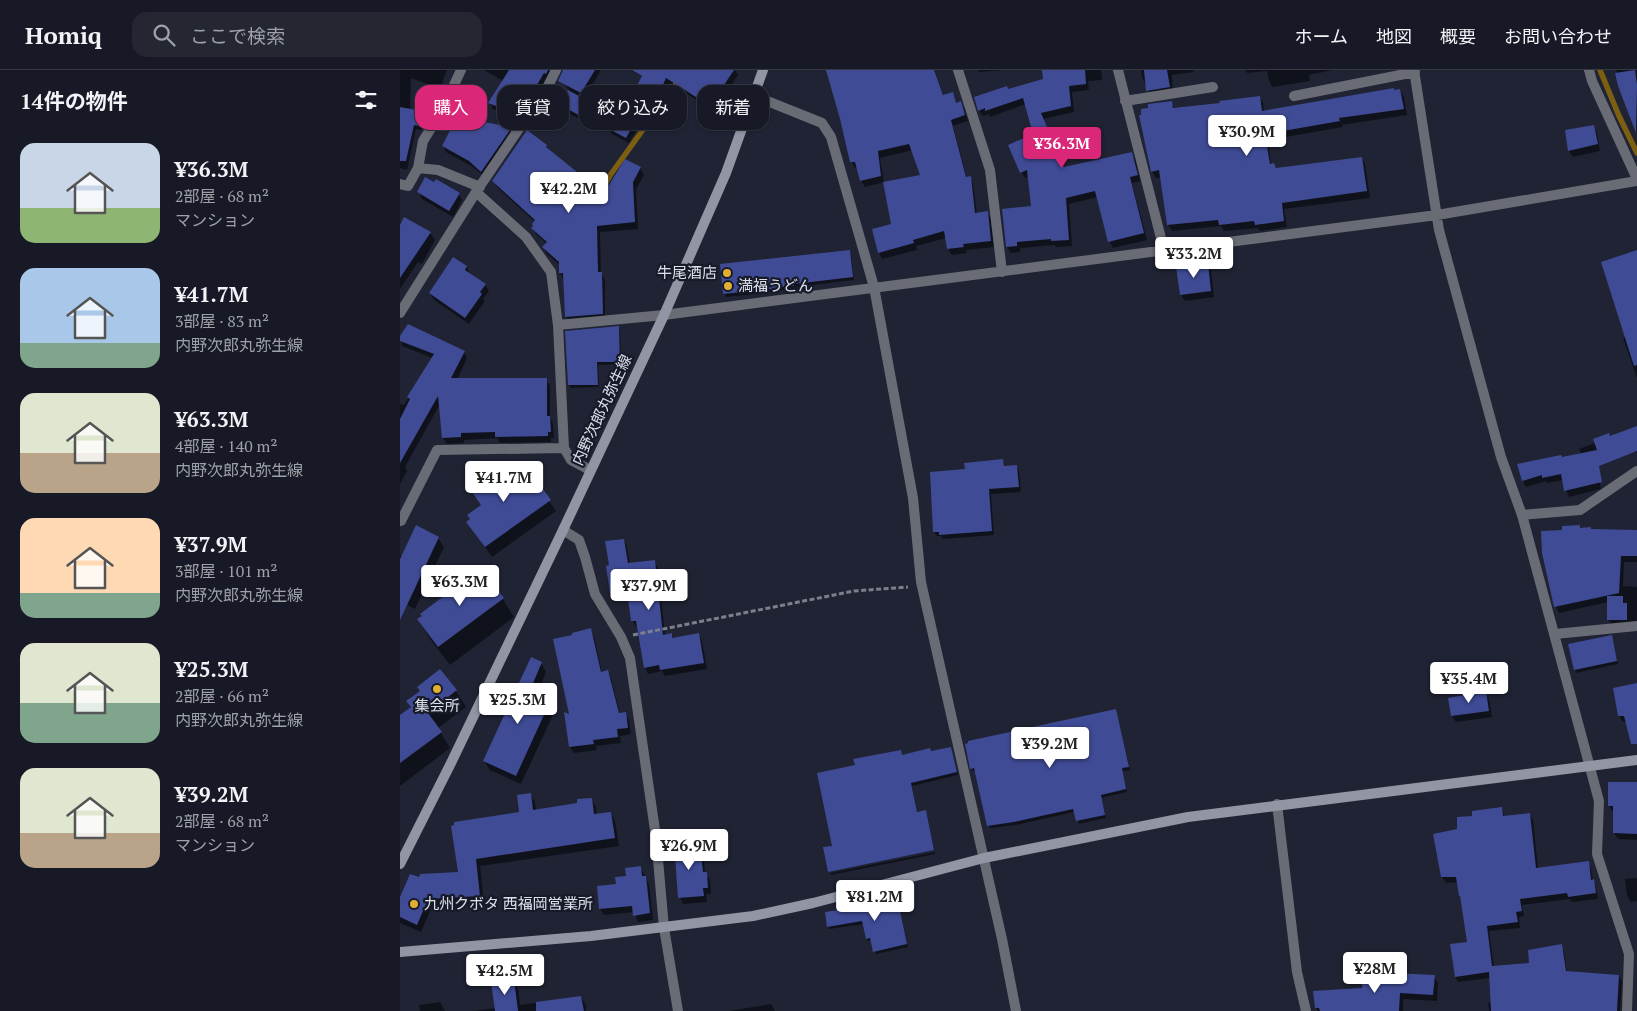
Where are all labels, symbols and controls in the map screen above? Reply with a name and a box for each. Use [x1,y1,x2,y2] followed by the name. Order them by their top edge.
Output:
[132,12,482,57] search box
[25,19,102,51] text: Homiq
[150,21,178,49] icon: search
[190,23,285,48] text: ここで検索
[1295,24,1348,48] text: ホーム
[1376,24,1412,48] text: 地図
[1440,24,1476,48] text: 概要
[1504,24,1612,48] text: お問い合わせ
[415,85,487,130] chip: 購入
[497,85,569,130] chip: 賃貸
[579,85,687,130] chip: 絞り込み
[697,85,769,130] chip: 新着
[352,86,380,114] icon: filters
[20,87,128,115] text: 14件の物件
[1206,114,1288,157] pin: ¥30.9M
[1219,120,1275,142] text: ¥30.9M
[1021,126,1103,169] pin: ¥36.3M
[1034,132,1090,154] text: ¥36.3M
[175,155,248,183] text: ¥36.3M
[60,163,120,223] icon: home
[528,172,610,214] pin: ¥42.2M
[541,177,597,199] text: ¥42.2M
[175,185,269,207] text: 2部屋 · 68 m²
[175,209,255,231] text: マンション
[1153,236,1235,279] pin: ¥33.2M
[1166,242,1222,264] text: ¥33.2M
[657,262,717,282] place label: 牛尾酒店
[721,267,733,279] marker: 牛尾酒店
[738,275,813,295] place label: 満福うどん
[175,280,248,308] text: ¥41.7M
[722,280,734,292] marker: 満福うどん
[60,288,120,348] icon: home
[175,310,269,332] text: 3部屋 · 83 m²
[175,334,303,356] text: 内野次郎丸弥生線
[567,351,636,468] street label: 内野次郎丸弥生線
[175,405,248,433] text: ¥63.3M
[60,413,120,473] icon: home
[175,435,277,457] text: 4部屋 · 140 m²
[175,459,303,481] text: 内野次郎丸弥生線
[463,460,545,503] pin: ¥41.7M
[476,466,532,488] text: ¥41.7M
[175,530,247,558] text: ¥37.9M
[60,538,120,598] icon: home
[175,560,277,582] text: 3部屋 · 101 m²
[419,564,501,607] pin: ¥63.3M
[608,568,690,611] pin: ¥37.9M
[432,570,488,592] text: ¥63.3M
[622,574,676,596] text: ¥37.9M
[175,584,303,606] text: 内野次郎丸弥生線
[175,655,248,683] text: ¥25.3M
[1428,662,1510,704] pin: ¥35.4M
[60,663,120,723] icon: home
[1441,667,1497,689] text: ¥35.4M
[477,682,559,725] pin: ¥25.3M
[431,683,443,695] marker: 集会所
[175,685,269,707] text: 2部屋 · 66 m²
[490,688,546,710] text: ¥25.3M
[414,695,460,715] place label: 集会所
[175,709,303,731] text: 内野次郎丸弥生線
[1009,726,1091,769] pin: ¥39.2M
[1022,732,1078,754] text: ¥39.2M
[175,780,248,808] text: ¥39.2M
[60,788,120,848] icon: home
[175,810,269,832] text: 2部屋 · 68 m²
[648,828,730,871] pin: ¥26.9M
[175,834,255,856] text: マンション
[661,834,717,856] text: ¥26.9M
[834,880,916,922] pin: ¥81.2M
[847,885,903,907] text: ¥81.2M
[424,893,593,913] place label: 九州クボタ 西福岡営業所
[408,898,420,910] marker: 九州クボタ 西福岡営業所
[1345,952,1405,994] pin: ¥28M
[464,954,546,996] pin: ¥42.5M
[1354,957,1396,979] text: ¥28M
[477,959,533,981] text: ¥42.5M

